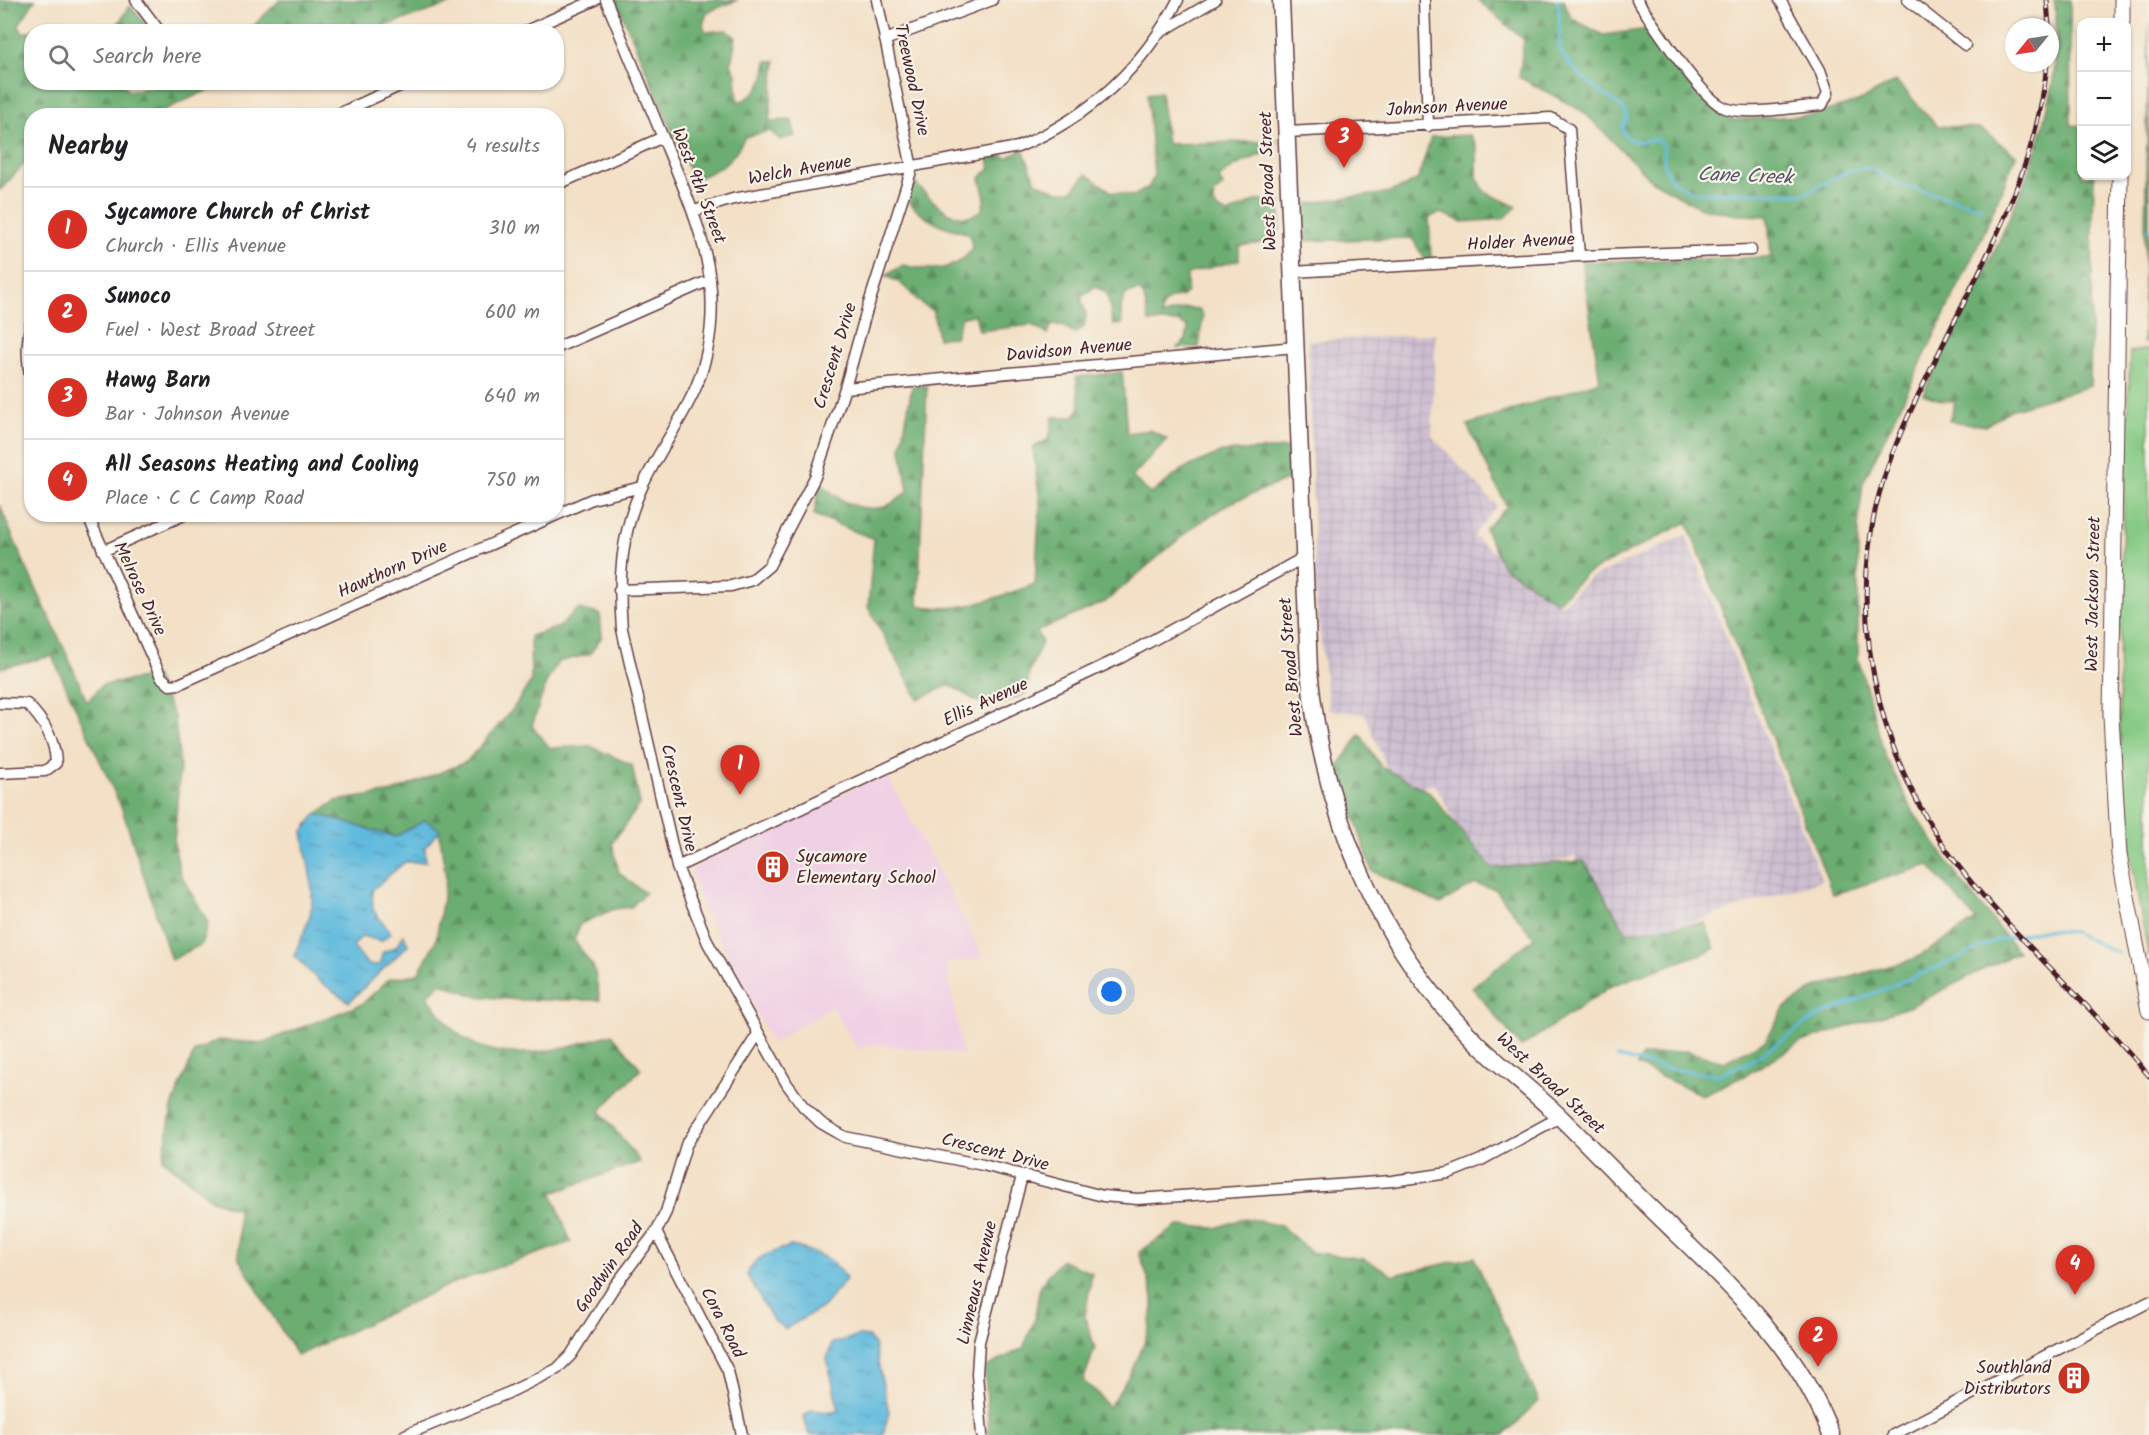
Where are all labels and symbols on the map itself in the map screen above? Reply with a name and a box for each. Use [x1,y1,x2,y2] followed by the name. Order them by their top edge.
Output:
[2005,18,2059,72] north arrow
[885,21,937,139] street label: Treewood Drive
[1386,90,1508,126] street label: Johnson Avenue
[1252,110,1286,251] street label: West Broad Street
[1324,118,1364,168] pin: 3
[663,124,734,249] street label: West 9th Street
[746,148,854,194] street label: Welch Avenue
[1697,159,1796,195] water label: Cane Creek
[1466,226,1576,260] street label: Holder Avenue
[806,299,866,413] street label: Crescent Drive
[1005,331,1133,371] street label: Davidson Avenue
[2078,515,2110,672] street label: West Jackson Street
[333,533,453,607] street label: Hawthorn Drive
[104,537,174,641] street label: Melrose Drive
[1271,595,1313,738] street label: West Broad Street
[938,671,1034,735] street label: Ellis Avenue
[652,741,704,855] street label: Crescent Drive
[720,746,760,795] pin: 1
[796,843,937,893] place label: Sycamore Elementary School
[755,849,791,885] building icon: Sycamore Elementary School
[1097,977,1126,1006] your location
[1489,1026,1612,1143] street label: West Broad Street
[938,1126,1052,1180] street label: Crescent Drive
[568,1216,653,1320] street label: Goodwin Road
[950,1218,1006,1348] street label: Linneaus Avenue
[2056,1246,2094,1295] pin: 4
[692,1282,753,1365] street label: Cora Road
[1798,1318,1838,1367] pin: 2
[1963,1354,2052,1404] place label: Southland Distributors
[2056,1360,2092,1396] building icon: Southland Distributors

